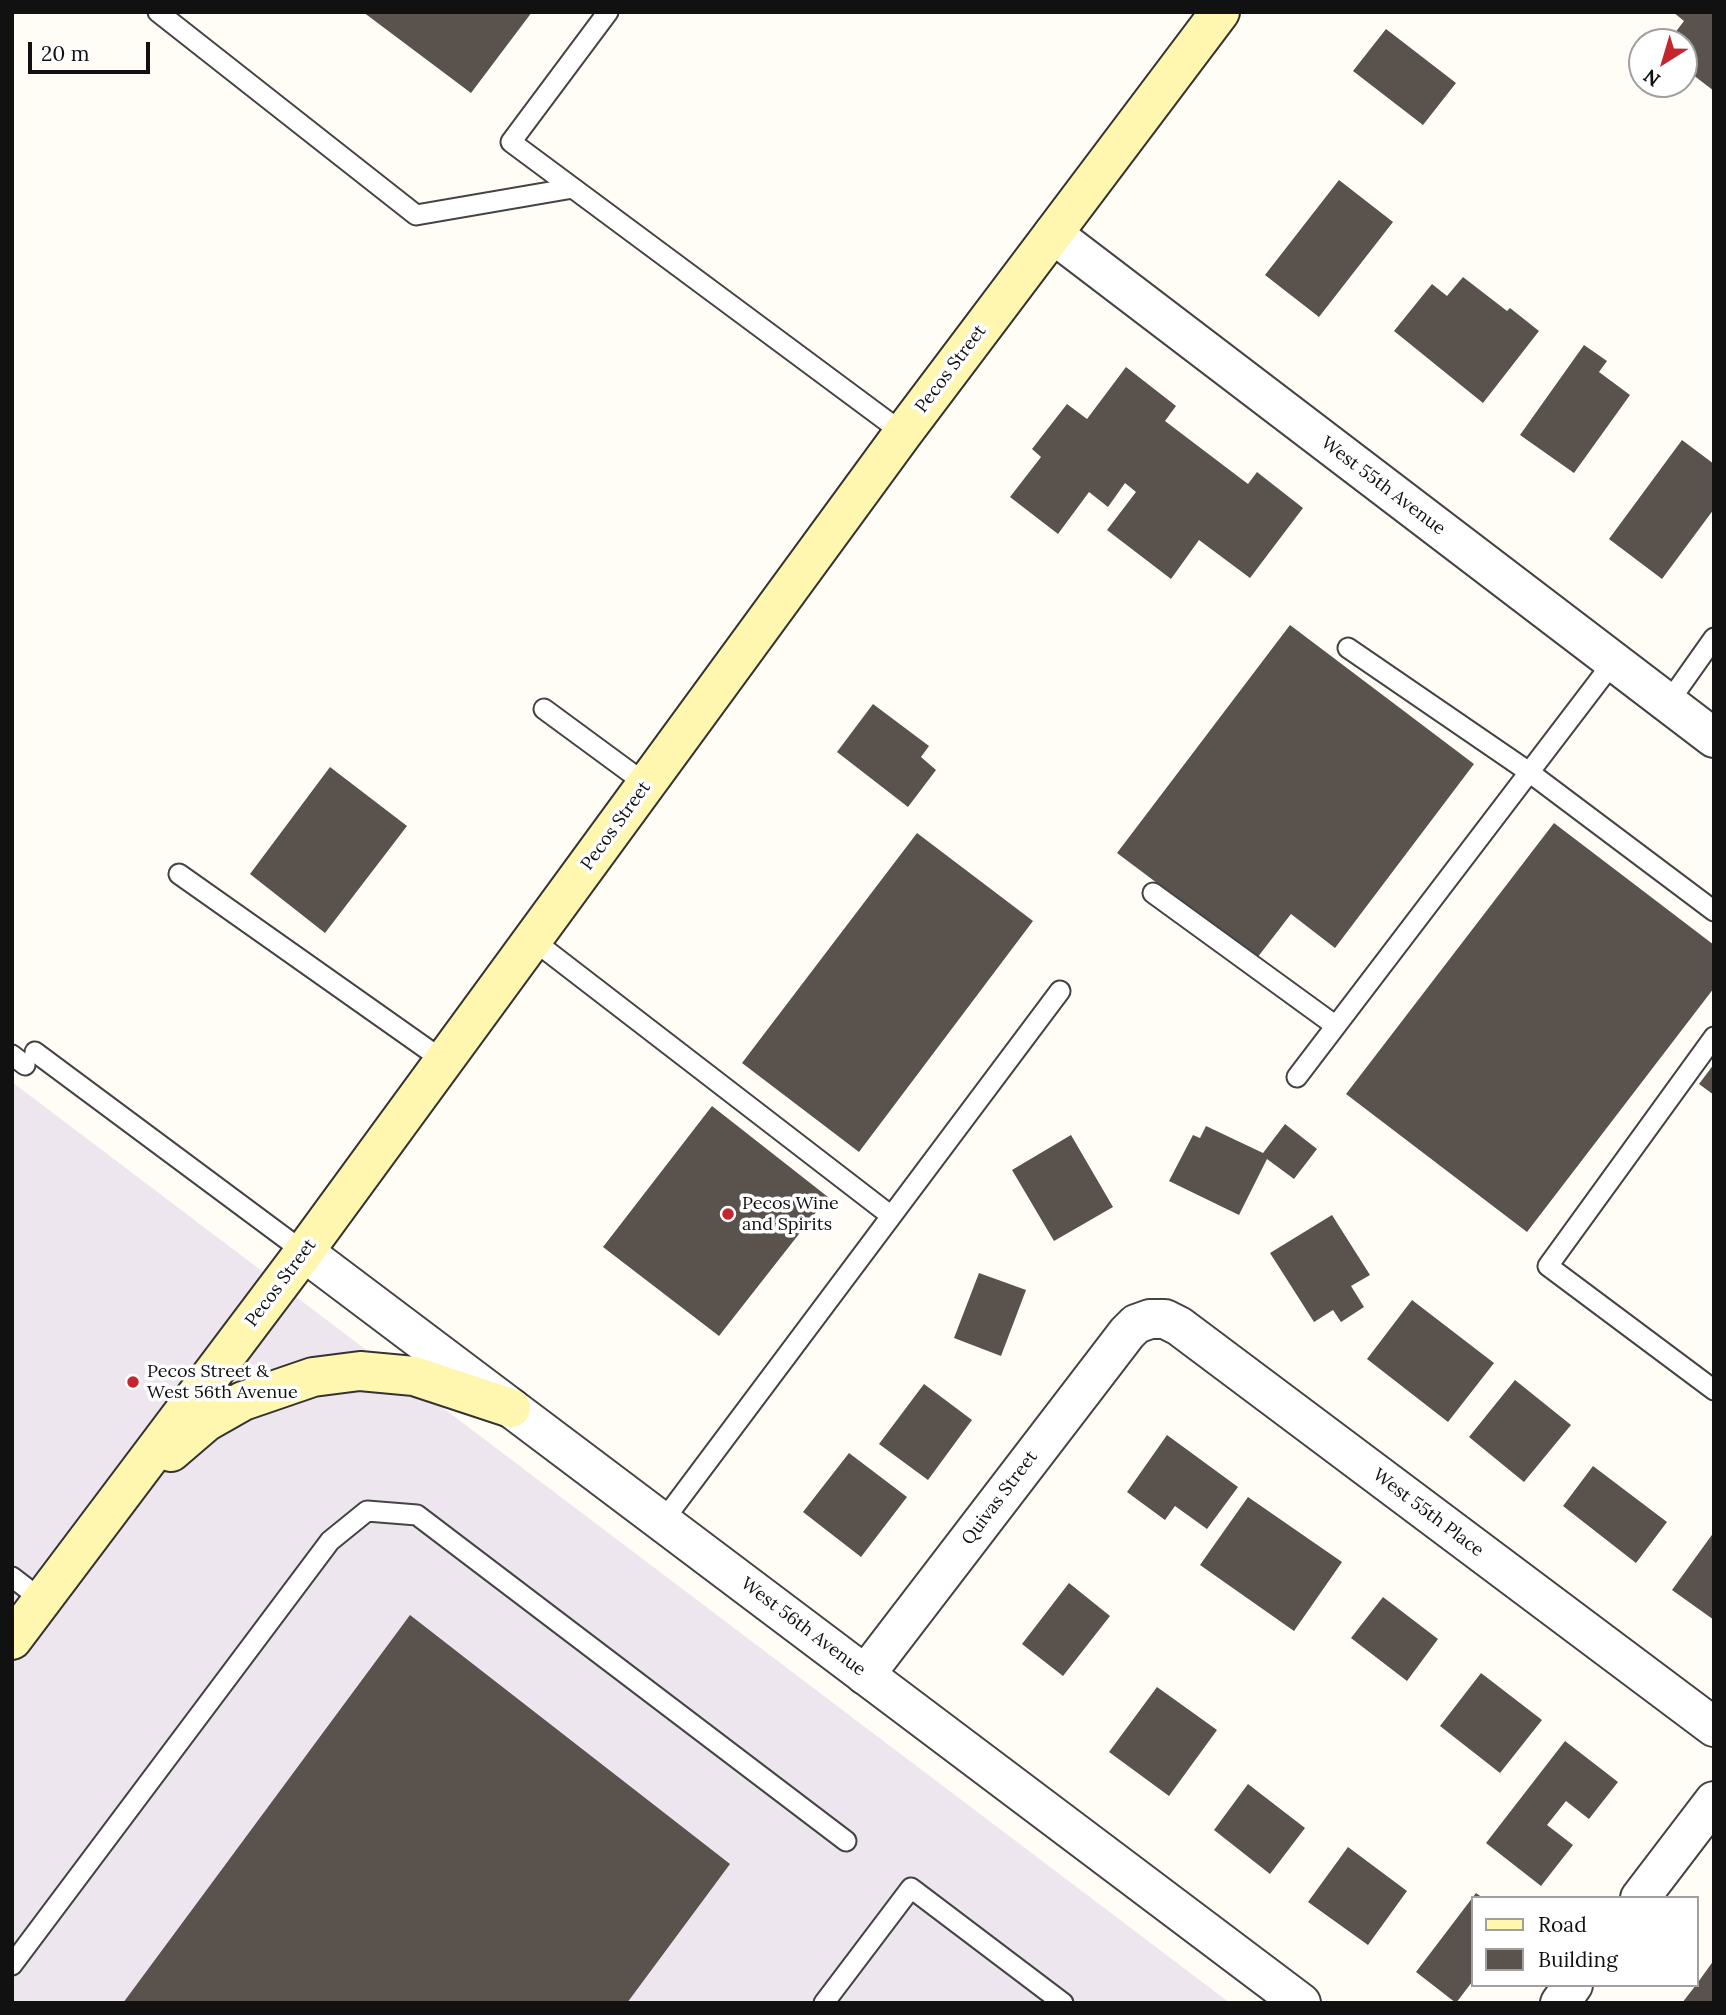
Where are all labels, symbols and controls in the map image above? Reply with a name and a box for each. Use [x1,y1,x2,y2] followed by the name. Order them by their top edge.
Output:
[32,28,154,72] scale bar
[1628,28,1698,98] north arrow
[41,40,90,67] text: 20 m
[1638,64,1665,92] text: N
[911,321,991,417] street label: Pecos Street
[1317,432,1449,540] street label: West 55th Avenue
[577,777,655,875] street label: Pecos Street
[742,1193,839,1236] place label: Pecos Wine and Spirits
[720,1206,736,1222] marker: Pecos Wine and Spirits
[241,1235,321,1331] street label: Pecos Street
[147,1361,298,1404] place label: Pecos Street & West 56th Avenue
[125,1374,141,1390] marker: Pecos Street & West 56th Avenue
[958,1447,1042,1549] street label: Quivas Street
[1368,1464,1488,1562] street label: West 55th Place
[736,1573,870,1681] street label: West 56th Avenue
[1470,1896,1698,1987] legend
[1538,1911,1587,1938] text: Road
[1538,1946,1618,1973] text: Building

